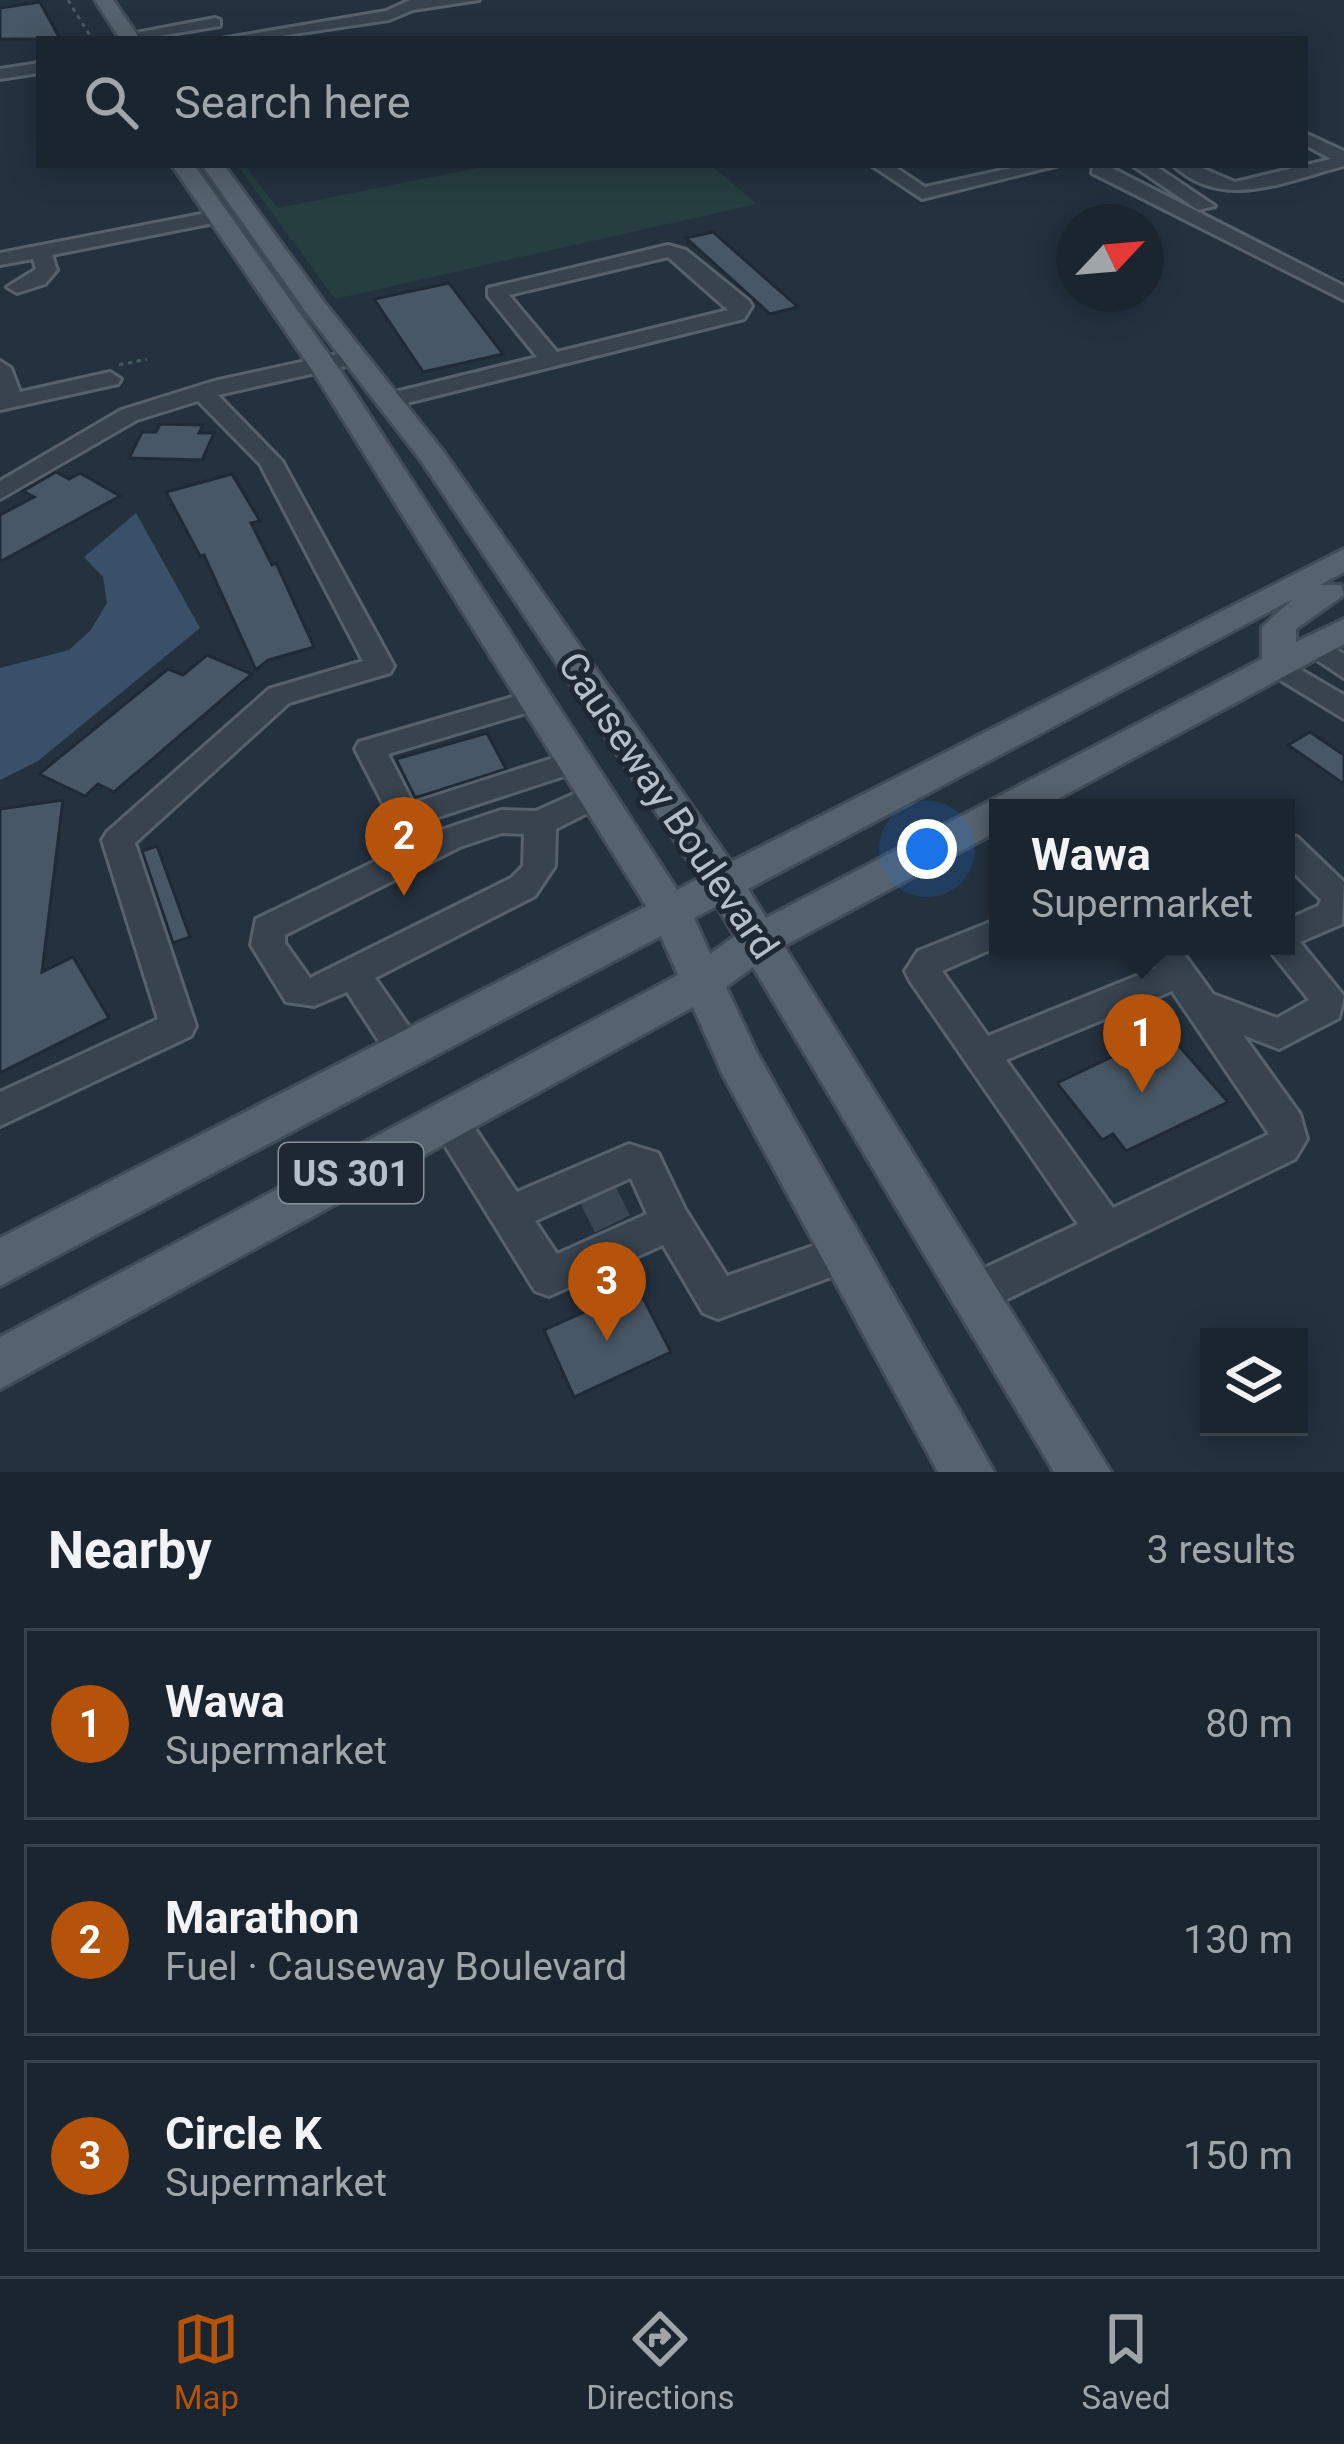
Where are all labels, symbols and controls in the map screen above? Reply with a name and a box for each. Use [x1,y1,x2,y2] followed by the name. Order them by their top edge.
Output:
[36,36,1308,168] search box
[78,69,144,135] icon: search
[174,76,411,129] text: Search here
[1056,204,1164,312] north arrow
[548,644,788,968] street label: Causeway Boulevard
[365,797,443,896] pin: 2
[989,799,1295,955] popup
[897,819,957,879] your location
[1031,828,1151,881] text: Wawa
[1031,881,1253,927] text: Supermarket
[1103,994,1181,1093] pin: 1
[279,1143,423,1203] road number: US 301
[568,1242,646,1341] pin: 3
[1200,1328,1308,1436] map controls
[1200,1328,1308,1436] button: layers
[48,1521,212,1580] text: Nearby
[1147,1527,1296,1573] text: 3 results
[165,1675,285,1728] text: Wawa
[79,1701,101,1747] text: 1
[1205,1701,1293,1747] text: 80 m
[165,1728,387,1774] text: Supermarket
[165,1891,359,1944] text: Marathon
[79,1917,101,1963] text: 2
[1183,1917,1293,1963] text: 130 m
[165,1944,627,1990] text: Fuel · Causeway Boulevard
[165,2107,322,2160] text: Circle K
[79,2133,101,2179] text: 3
[1183,2133,1293,2179] text: 150 m
[165,2160,387,2206] text: Supermarket
[173,2306,239,2417] tab: Map
[586,2306,735,2417] tab: Directions
[1081,2306,1171,2417] tab: Saved

